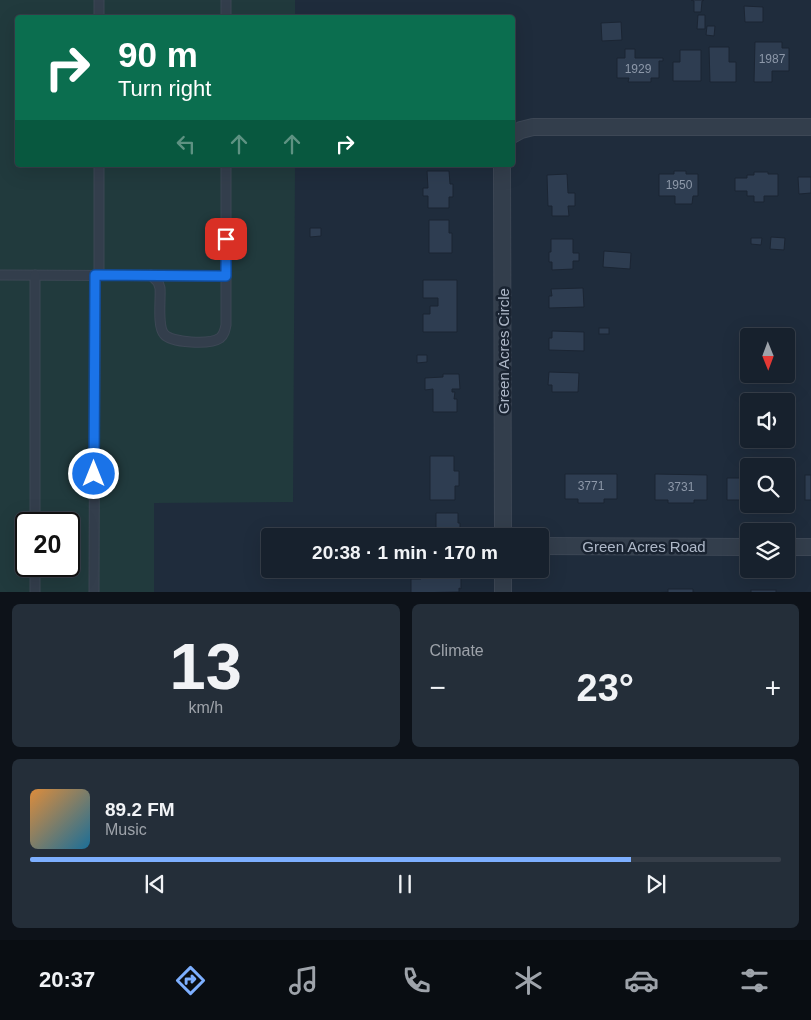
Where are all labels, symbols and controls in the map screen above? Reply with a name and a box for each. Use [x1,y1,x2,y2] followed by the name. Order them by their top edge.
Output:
[35,35,100,100] icon: right
[118,35,198,74] text: 90 m
[759,52,786,66] house number: 1987
[625,62,652,76] house number: 1929
[118,76,211,101] text: Turn right
[172,130,200,158] icon: left
[225,130,253,158] icon: ahead
[278,130,306,158] icon: ahead
[331,130,359,158] icon: right
[666,178,693,192] house number: 1950
[205,218,247,260] pin
[212,225,240,253] icon: arrive
[495,288,512,414] street label: Green Acres Circle
[740,328,795,382] north arrow
[740,328,795,578] map controls
[740,393,795,448] button: sound
[67,447,119,499] position arrow
[740,458,795,513] button: search
[578,479,605,493] house number: 3771
[668,480,695,494] house number: 3731
[15,512,80,577] speed limit sign: 20
[740,523,795,578] button: layers
[582,538,706,555] street label: Green Acres Road
[312,542,498,563] text: 20:38 · 1 min · 170 m
[170,630,242,703] text: 13
[430,642,484,659] text: Climate
[577,667,634,709] text: 23°
[430,672,446,703] text: −
[765,672,781,703] text: +
[188,699,223,716] text: km/h
[105,799,175,820] text: 89.2 FM
[105,821,147,838] text: Music
[141,870,169,898] icon: previous
[391,870,419,898] icon: pause
[642,870,670,898] icon: next
[173,963,208,998] icon: directions
[286,963,321,998] icon: music
[399,963,434,998] icon: phone
[511,963,546,998] icon: climate
[624,963,659,998] icon: car
[737,963,772,998] icon: filters
[39,967,95,992] text: 20:37

